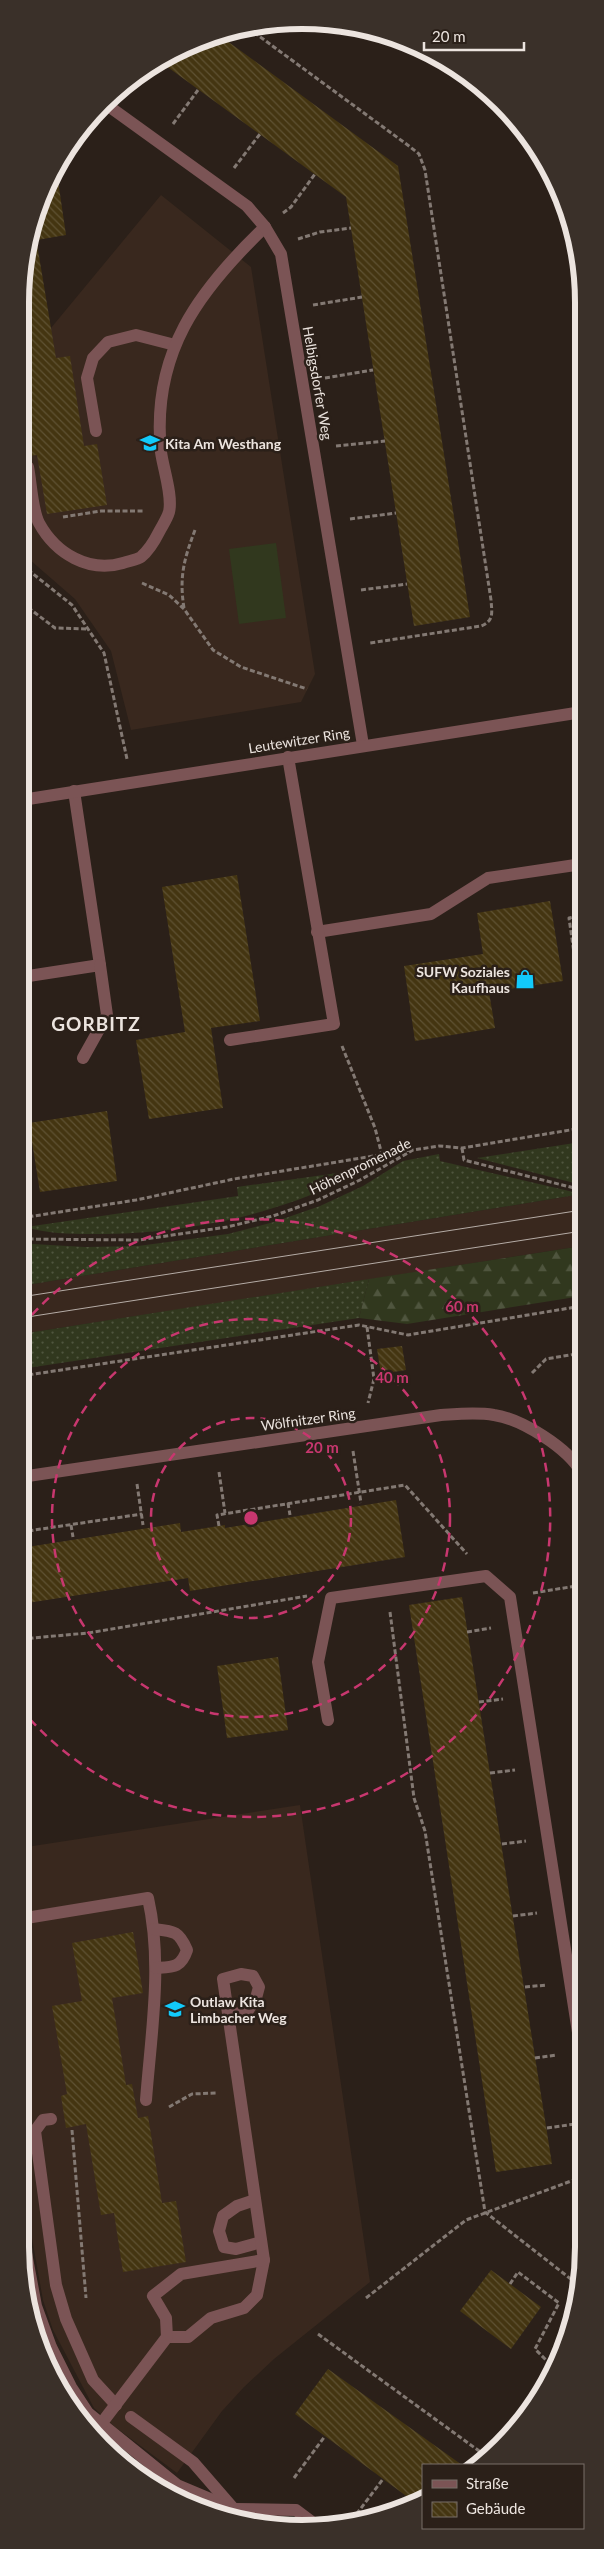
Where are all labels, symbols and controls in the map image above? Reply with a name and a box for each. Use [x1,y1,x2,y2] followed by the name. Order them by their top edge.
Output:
[424,20,524,52] scale bar
[432,27,466,45] text: 20 m
[300,325,336,441] street label: Helbigsdorfer Weg
[139,432,161,454] school or university icon: Kita Am Westhang
[165,435,282,452] place label: Kita Am Westhang
[247,724,351,756] street label: Leutewitzer Ring
[416,963,510,996] place label: SUFW Soziales Kaufhaus
[514,968,536,990] shop icon: SUFW Soziales Kaufhaus
[51,1012,141,1035] district label: GORBITZ
[306,1134,414,1198] street label: Höhenpromenade
[445,1297,479,1315] text: 60 m
[375,1368,409,1386] text: 40 m
[260,1404,356,1434] street label: Wölfnitzer Ring
[305,1438,339,1456] text: 20 m
[242,1509,260,1527] centre of rings
[190,1993,287,2026] place label: Outlaw Kita Limbacher Weg
[164,1998,186,2020] school or university icon: Outlaw Kita Limbacher Weg
[422,2464,584,2529] legend
[466,2474,509,2492] text: Straße
[466,2499,525,2517] text: Gebäude

